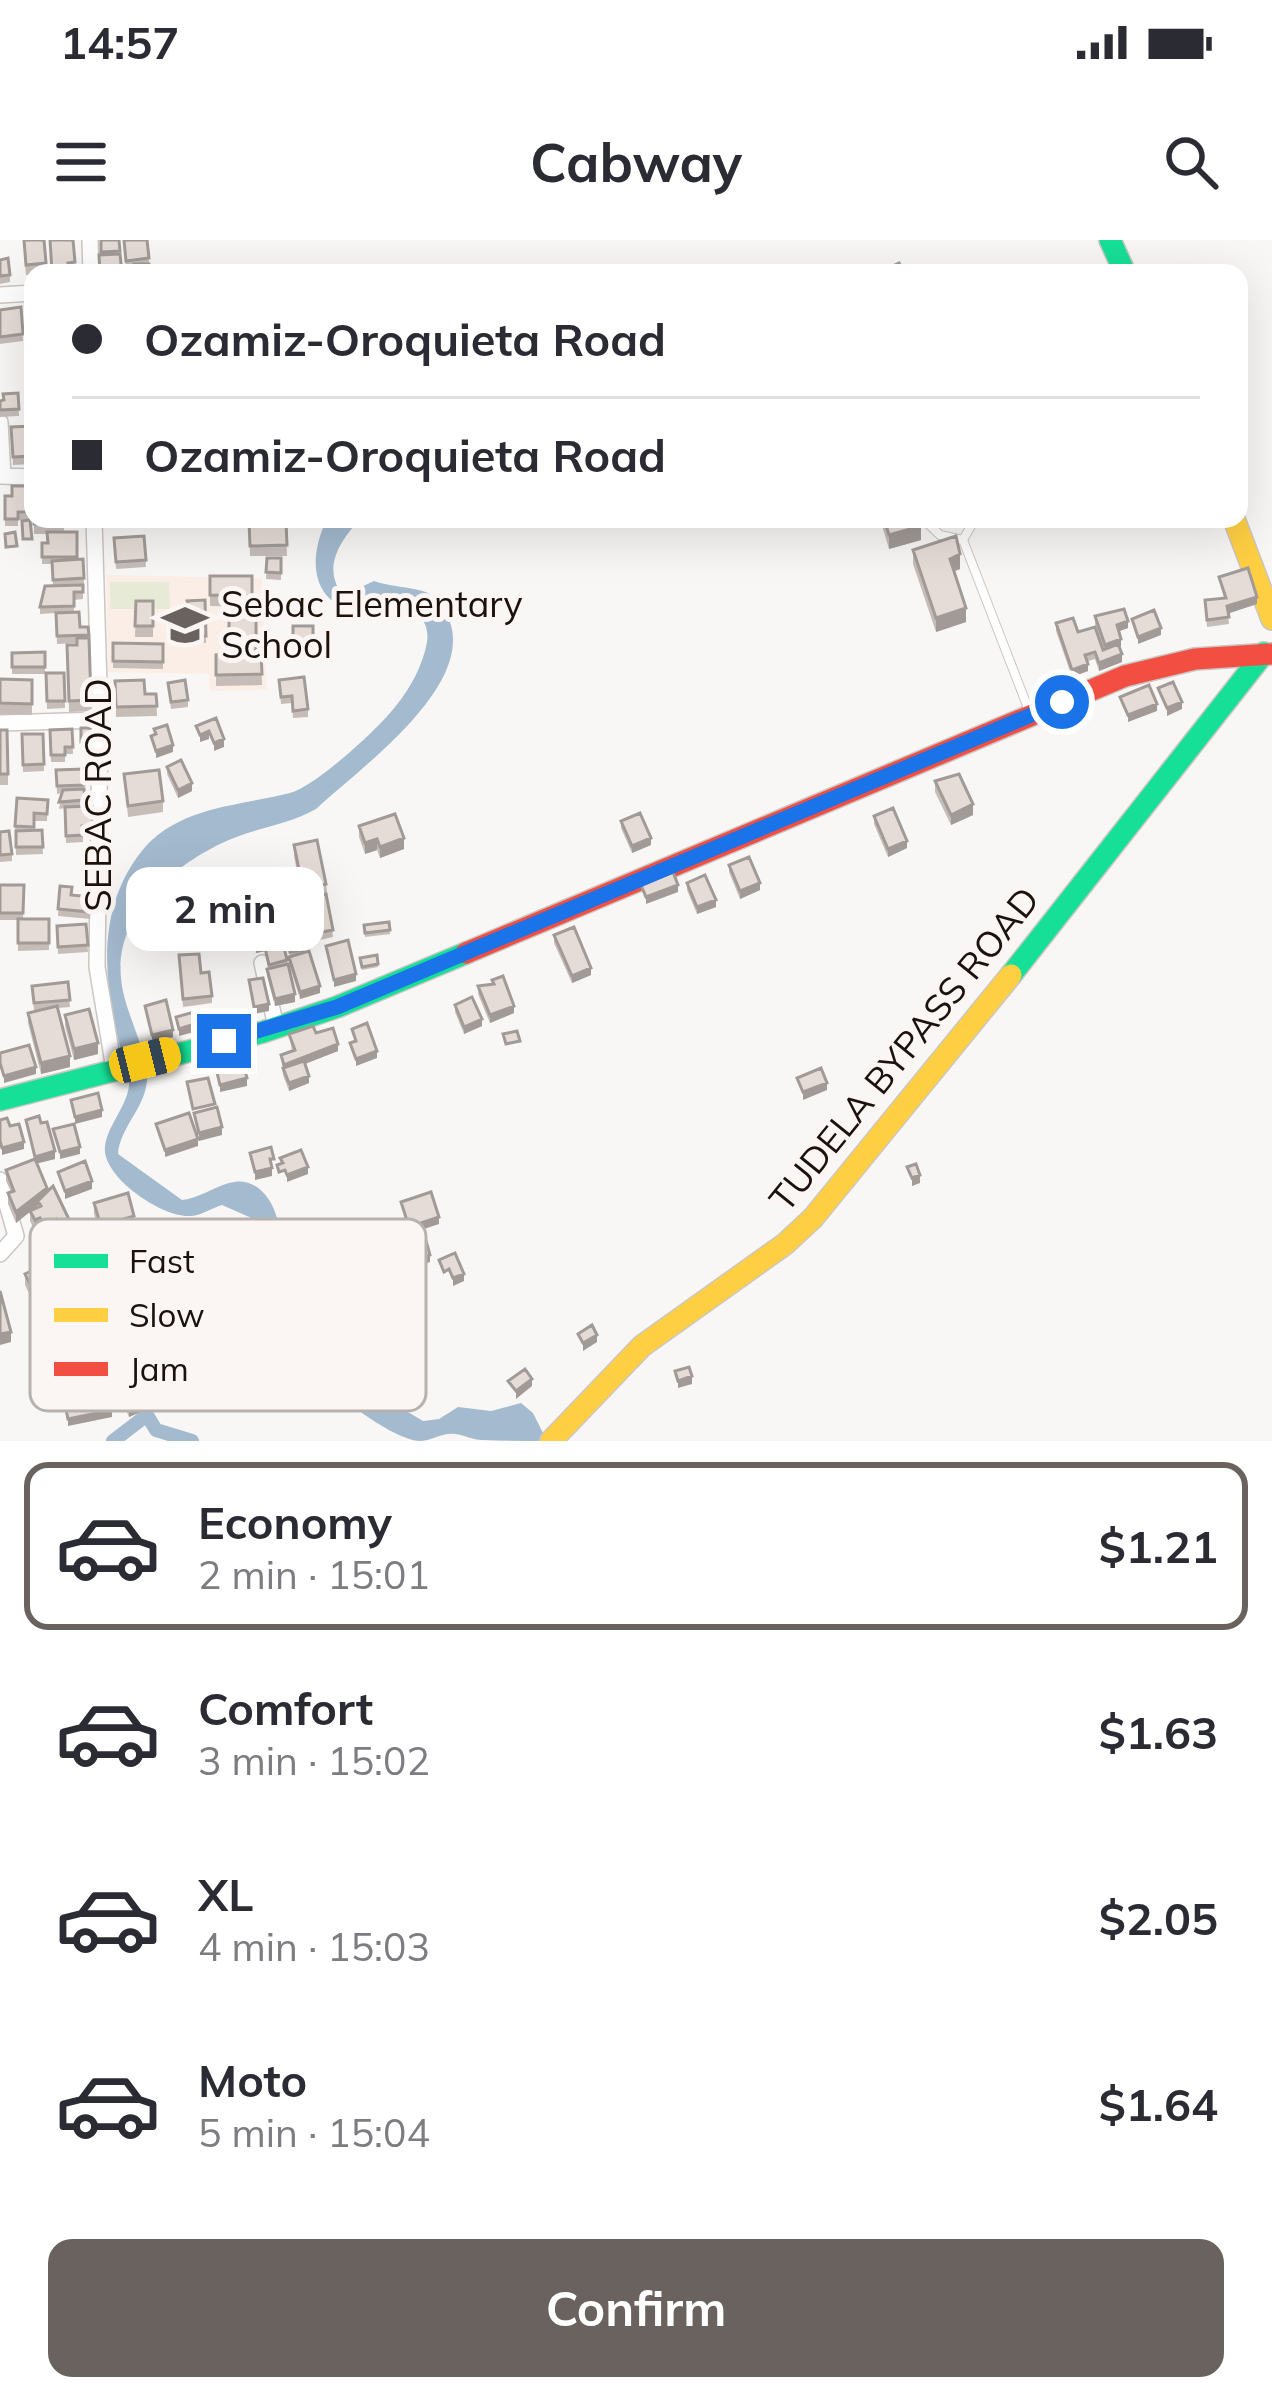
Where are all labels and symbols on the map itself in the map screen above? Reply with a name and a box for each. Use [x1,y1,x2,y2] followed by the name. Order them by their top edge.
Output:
[221,581,523,667] place label: Sebac Elementary School
[160,600,210,650] school or university icon: Sebac Elementary School
[1035,675,1089,729] route start
[75,678,120,912] street label: SEBAC ROAD
[125,867,323,951] callout: 2 min
[759,878,1048,1220] street label: TUDELA BYPASS ROAD
[197,1014,251,1068] route end
[106,1034,184,1086] car
[30,1219,426,1411] legend
[129,1240,194,1281] text: Fast
[129,1294,205,1335] text: Slow
[129,1348,189,1389] text: Jam

